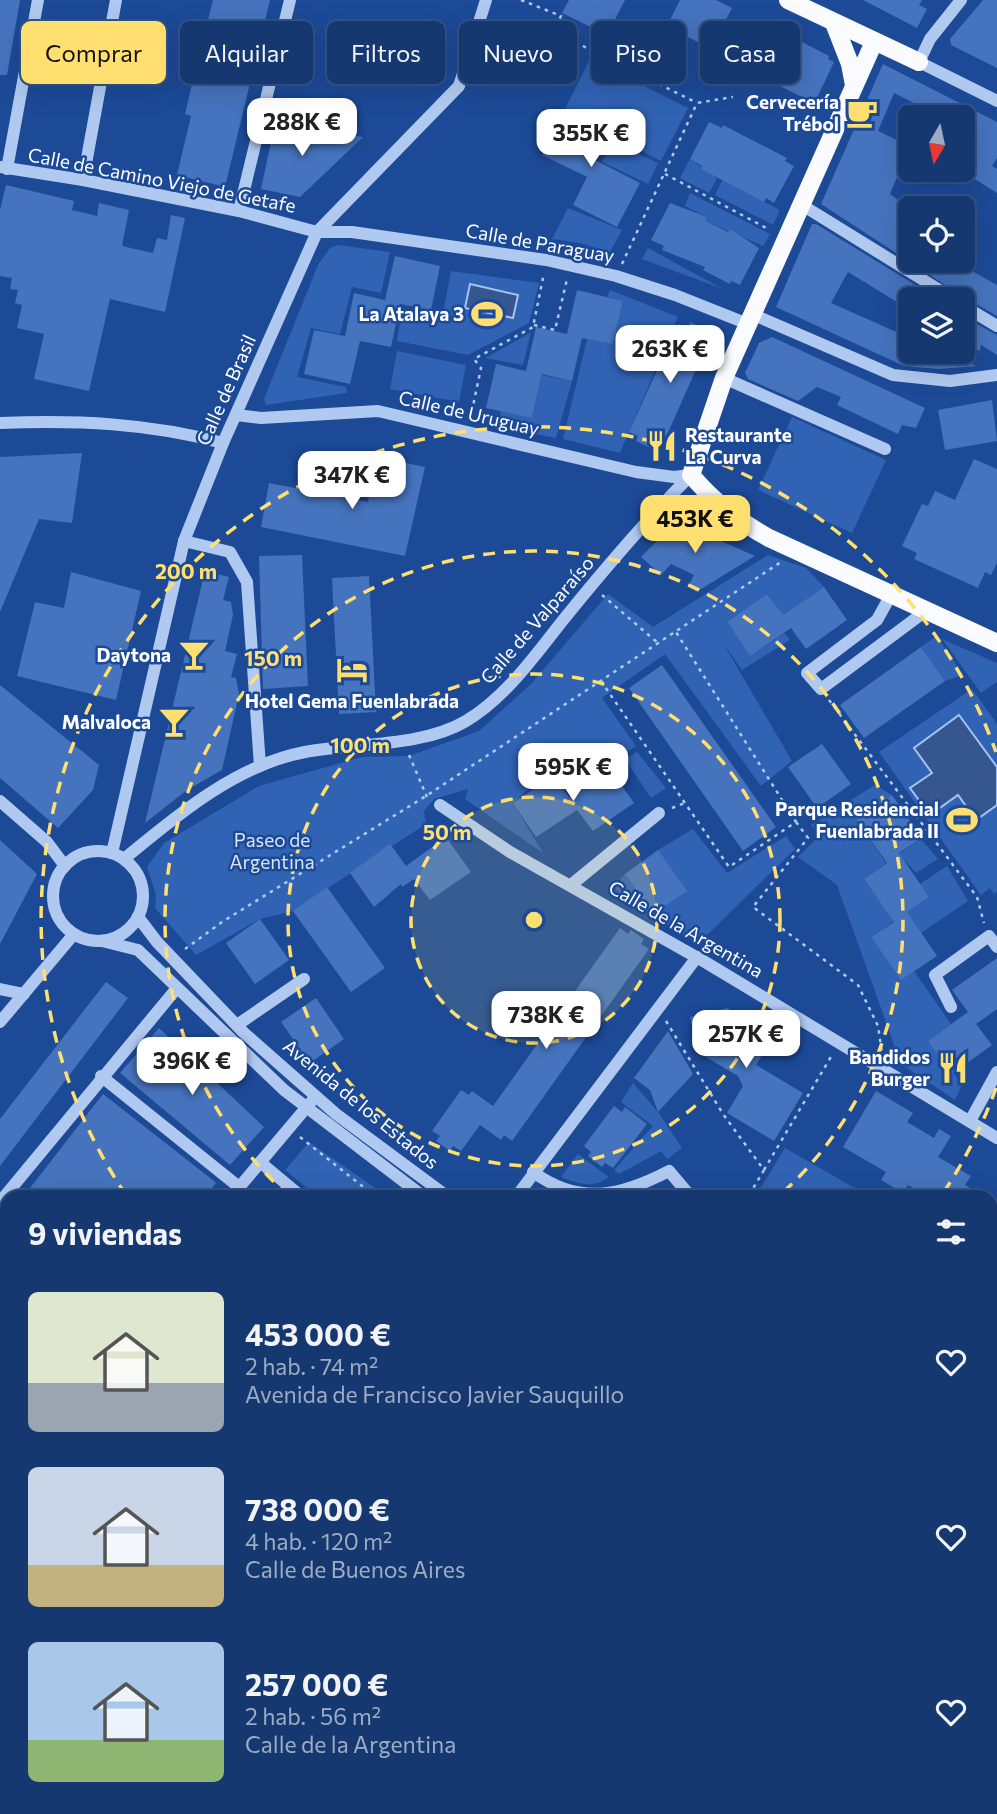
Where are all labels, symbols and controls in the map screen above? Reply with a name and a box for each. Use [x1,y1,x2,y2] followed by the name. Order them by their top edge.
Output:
[21,21,166,84] chip: Comprar
[180,21,313,84] chip: Alquilar
[327,21,445,84] chip: Filtros
[459,21,577,84] chip: Nuevo
[591,21,686,84] chip: Piso
[700,21,800,84] chip: Casa
[746,90,839,135] place label: Cervecería Trébol
[845,96,879,130] cafe icon: Cervecería Trébol
[245,99,359,158] pin: 288K €
[898,105,975,182] north arrow
[898,105,975,364] map controls
[263,107,341,135] text: 288K €
[534,110,648,169] pin: 355K €
[553,118,629,146] text: 355K €
[26,142,298,217] street label: Calle de Camino Viejo de Getafe
[898,196,975,273] button: locate
[464,218,616,267] street label: Calle de Paraguay
[898,287,975,364] button: layers
[470,297,504,331] sports icon: La Atalaya 3
[359,302,464,325] place label: La Atalaya 3
[613,326,727,385] pin: 263K €
[191,331,260,449] street label: Calle de Brasil
[631,334,709,362] text: 263K €
[397,385,542,440] street label: Calle de Uruguay
[685,423,792,468] place label: Restaurante La Curva
[645,429,679,463] restaurant icon: Restaurante La Curva
[295,452,409,511] pin: 347K €
[314,460,390,488] text: 347K €
[638,496,752,555] pin: 453K €
[656,504,734,532] text: 453K €
[475,551,598,688] street label: Calle de Valparaíso
[155,558,217,583] text: 200 m
[177,638,211,672] bar icon: Daytona
[97,643,171,666] place label: Daytona
[244,645,302,670] text: 150 m
[335,653,369,687] hotel icon: Hotel Gema Fuenlabrada
[245,689,459,712] place label: Hotel Gema Fuenlabrada
[157,705,191,739] bar icon: Malvaloca
[62,710,151,733] place label: Malvaloca
[330,732,390,757] text: 100 m
[516,744,630,803] pin: 595K €
[534,752,612,780] text: 595K €
[775,797,939,842] place label: Parque Residencial Fuenlabrada II
[945,803,979,837] sports icon: Parque Residencial Fuenlabrada II
[423,819,471,844] text: 50 m
[229,828,315,873] park label: Paseo de Argentina
[605,875,768,982] street label: Calle de la Argentina
[522,908,546,932] centre of rings
[489,992,603,1051] pin: 738K €
[508,1000,584,1028] text: 738K €
[689,1010,803,1070] pin: 257K €
[708,1019,784,1047] text: 257K €
[279,1034,444,1173] street label: Avenida de los Estados
[135,1038,249,1097] pin: 396K €
[849,1045,930,1090] place label: Bandidos Burger
[153,1046,231,1074] text: 396K €
[936,1051,970,1085] restaurant icon: Bandidos Burger
[932,1213,970,1251] icon: filters
[28,1214,182,1251] text: 9 viviendas
[245,1315,391,1352] text: 453 000 €
[84,1320,168,1404] icon: home
[932,1343,970,1381] icon: heart
[245,1352,378,1380] text: 2 hab. · 74 m²
[245,1380,624,1408] text: Avenida de Francisco Javier Sauquillo
[245,1490,390,1527] text: 738 000 €
[84,1495,168,1579] icon: home
[932,1518,970,1556] icon: heart
[245,1527,392,1555] text: 4 hab. · 120 m²
[245,1555,465,1583] text: Calle de Buenos Aires
[245,1665,388,1702] text: 257 000 €
[84,1670,168,1754] icon: home
[932,1693,970,1731] icon: heart
[245,1702,381,1730] text: 2 hab. · 56 m²
[245,1730,456,1758] text: Calle de la Argentina

